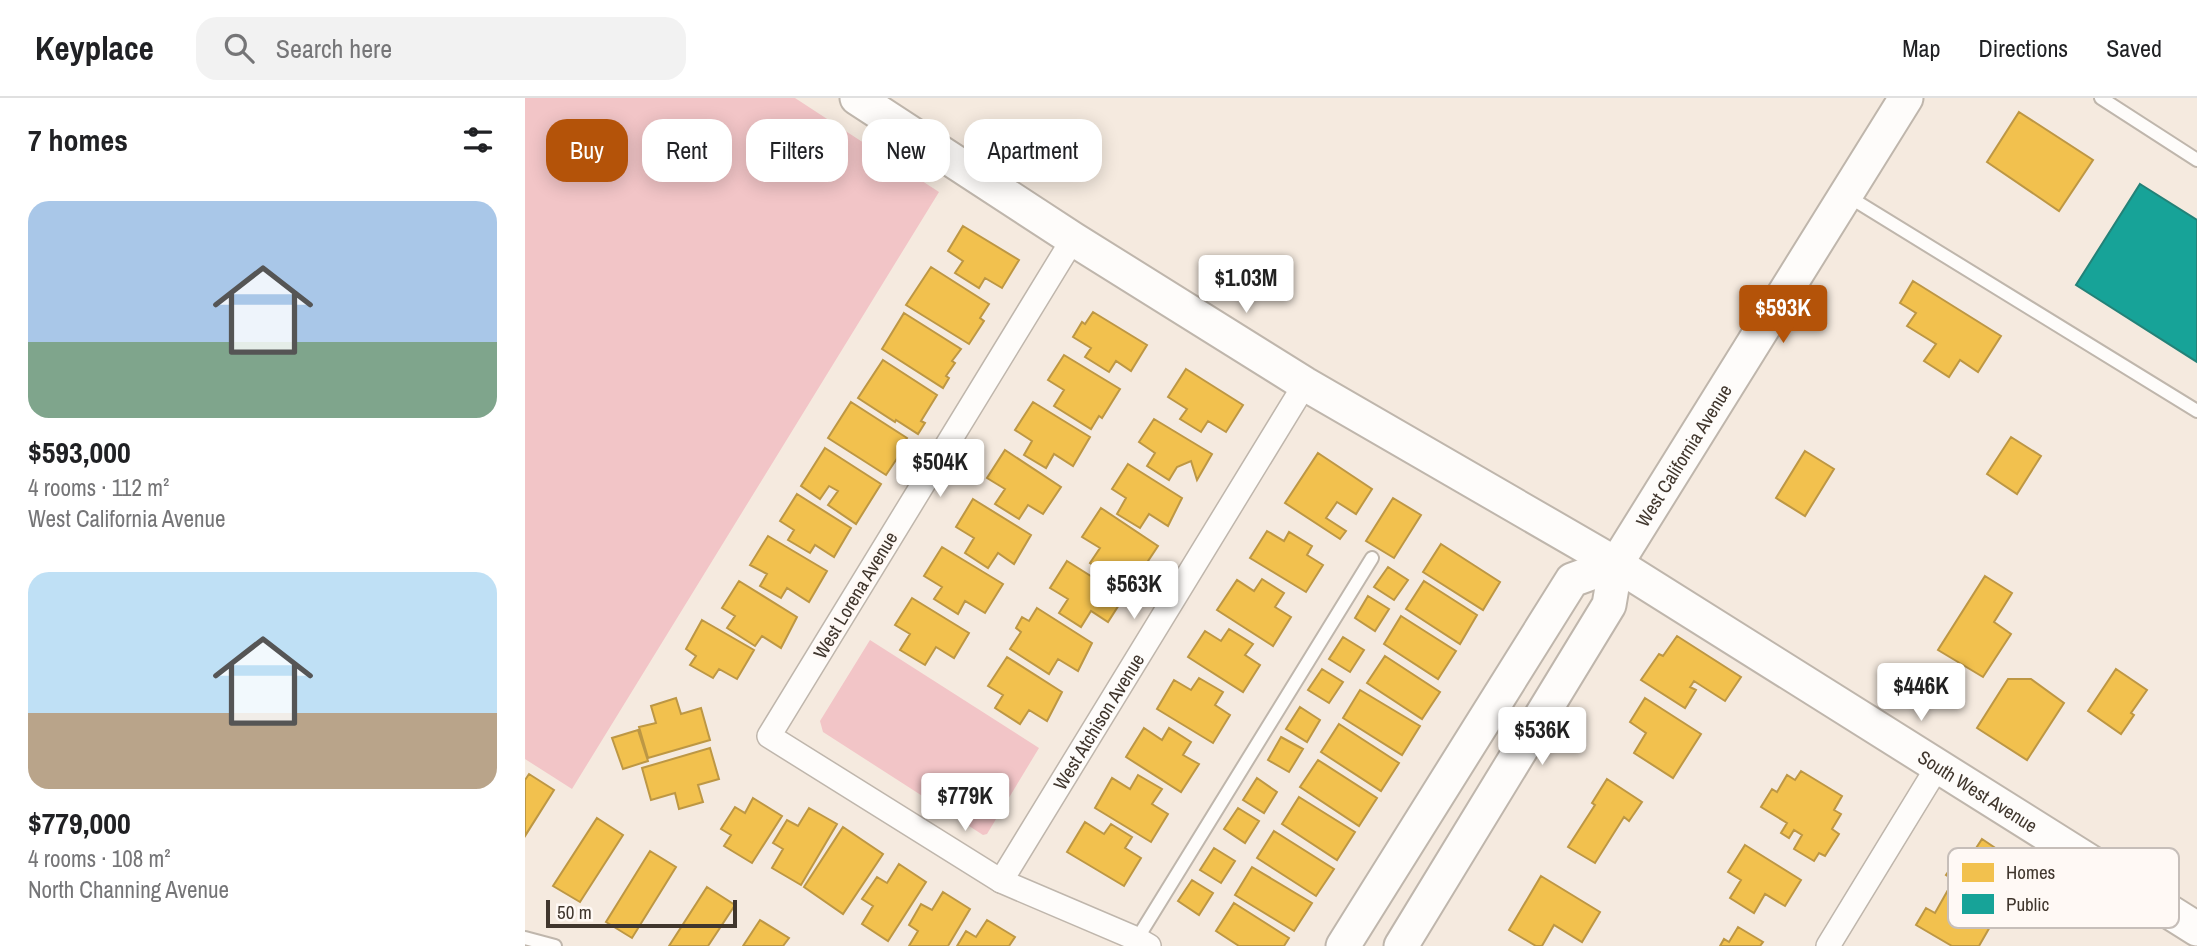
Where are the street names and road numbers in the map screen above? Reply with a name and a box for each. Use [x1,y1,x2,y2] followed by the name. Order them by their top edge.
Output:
[1629,379,1738,532] street label: West California Avenue
[807,527,903,663] street label: West Lorena Avenue
[1047,648,1150,795] street label: West Atchison Avenue
[1913,744,2042,839] street label: South West Avenue

